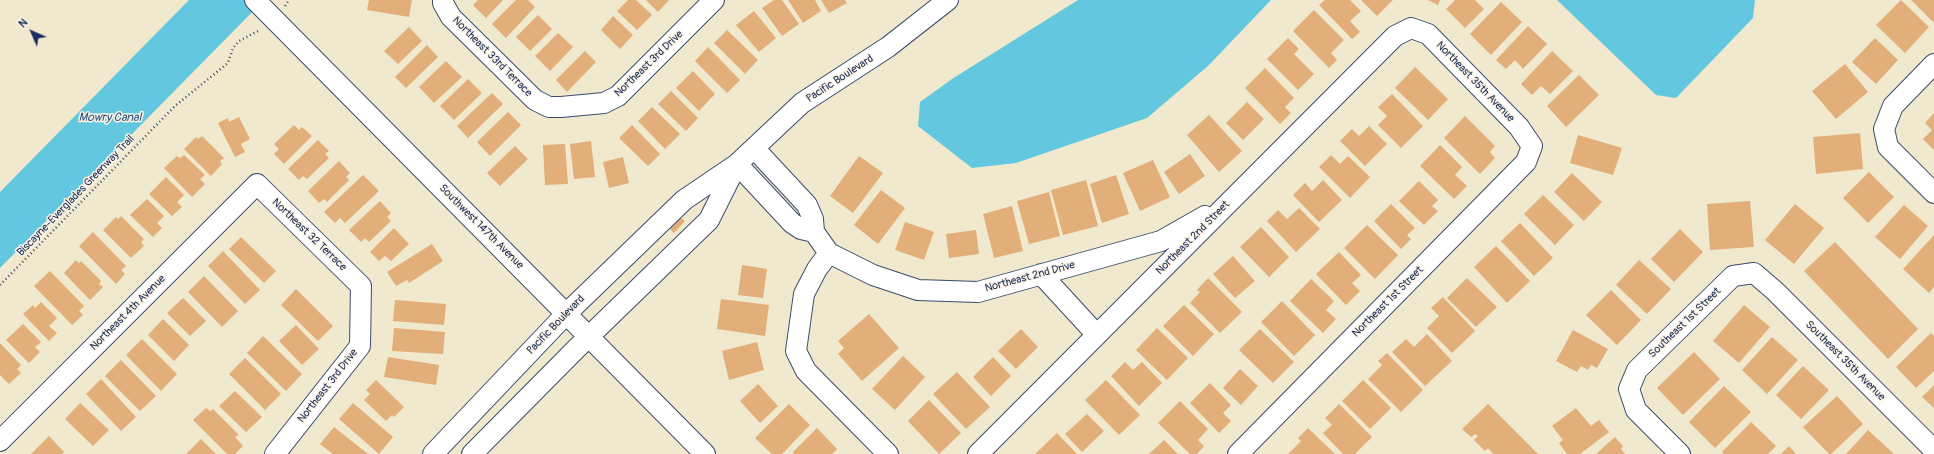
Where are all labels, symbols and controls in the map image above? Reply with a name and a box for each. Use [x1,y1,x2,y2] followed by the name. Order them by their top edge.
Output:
[12,12,52,52] north arrow
[449,14,535,100] street label: Northeast 33rd Terrace
[16,16,30,30] text: N
[612,28,686,100] street label: Northeast 3rd Drive
[1433,39,1517,125] street label: Northeast 35th Avenue
[804,52,876,106] street label: Pacific Boulevard
[79,111,141,125] water label: Mowry Canal
[15,133,137,259] street label: Biscayne-Everglades Greenway Trail
[436,182,526,272] street label: Southwest 147th Avenue
[269,196,349,274] street label: Northeast 32 Terrace
[1153,198,1233,278] street label: Northeast 2nd Street
[983,259,1077,295] street label: Northeast 2nd Drive
[1350,264,1426,340] street label: Northeast 1st Street
[88,273,168,353] street label: Northeast 4th Avenue
[1646,285,1724,361] street label: Southeast 1st Street
[524,293,588,357] street label: Pacific Boulevard
[1802,318,1888,404] street label: Southeast 35th Avenue
[295,346,361,426] street label: Northeast 3rd Drive

